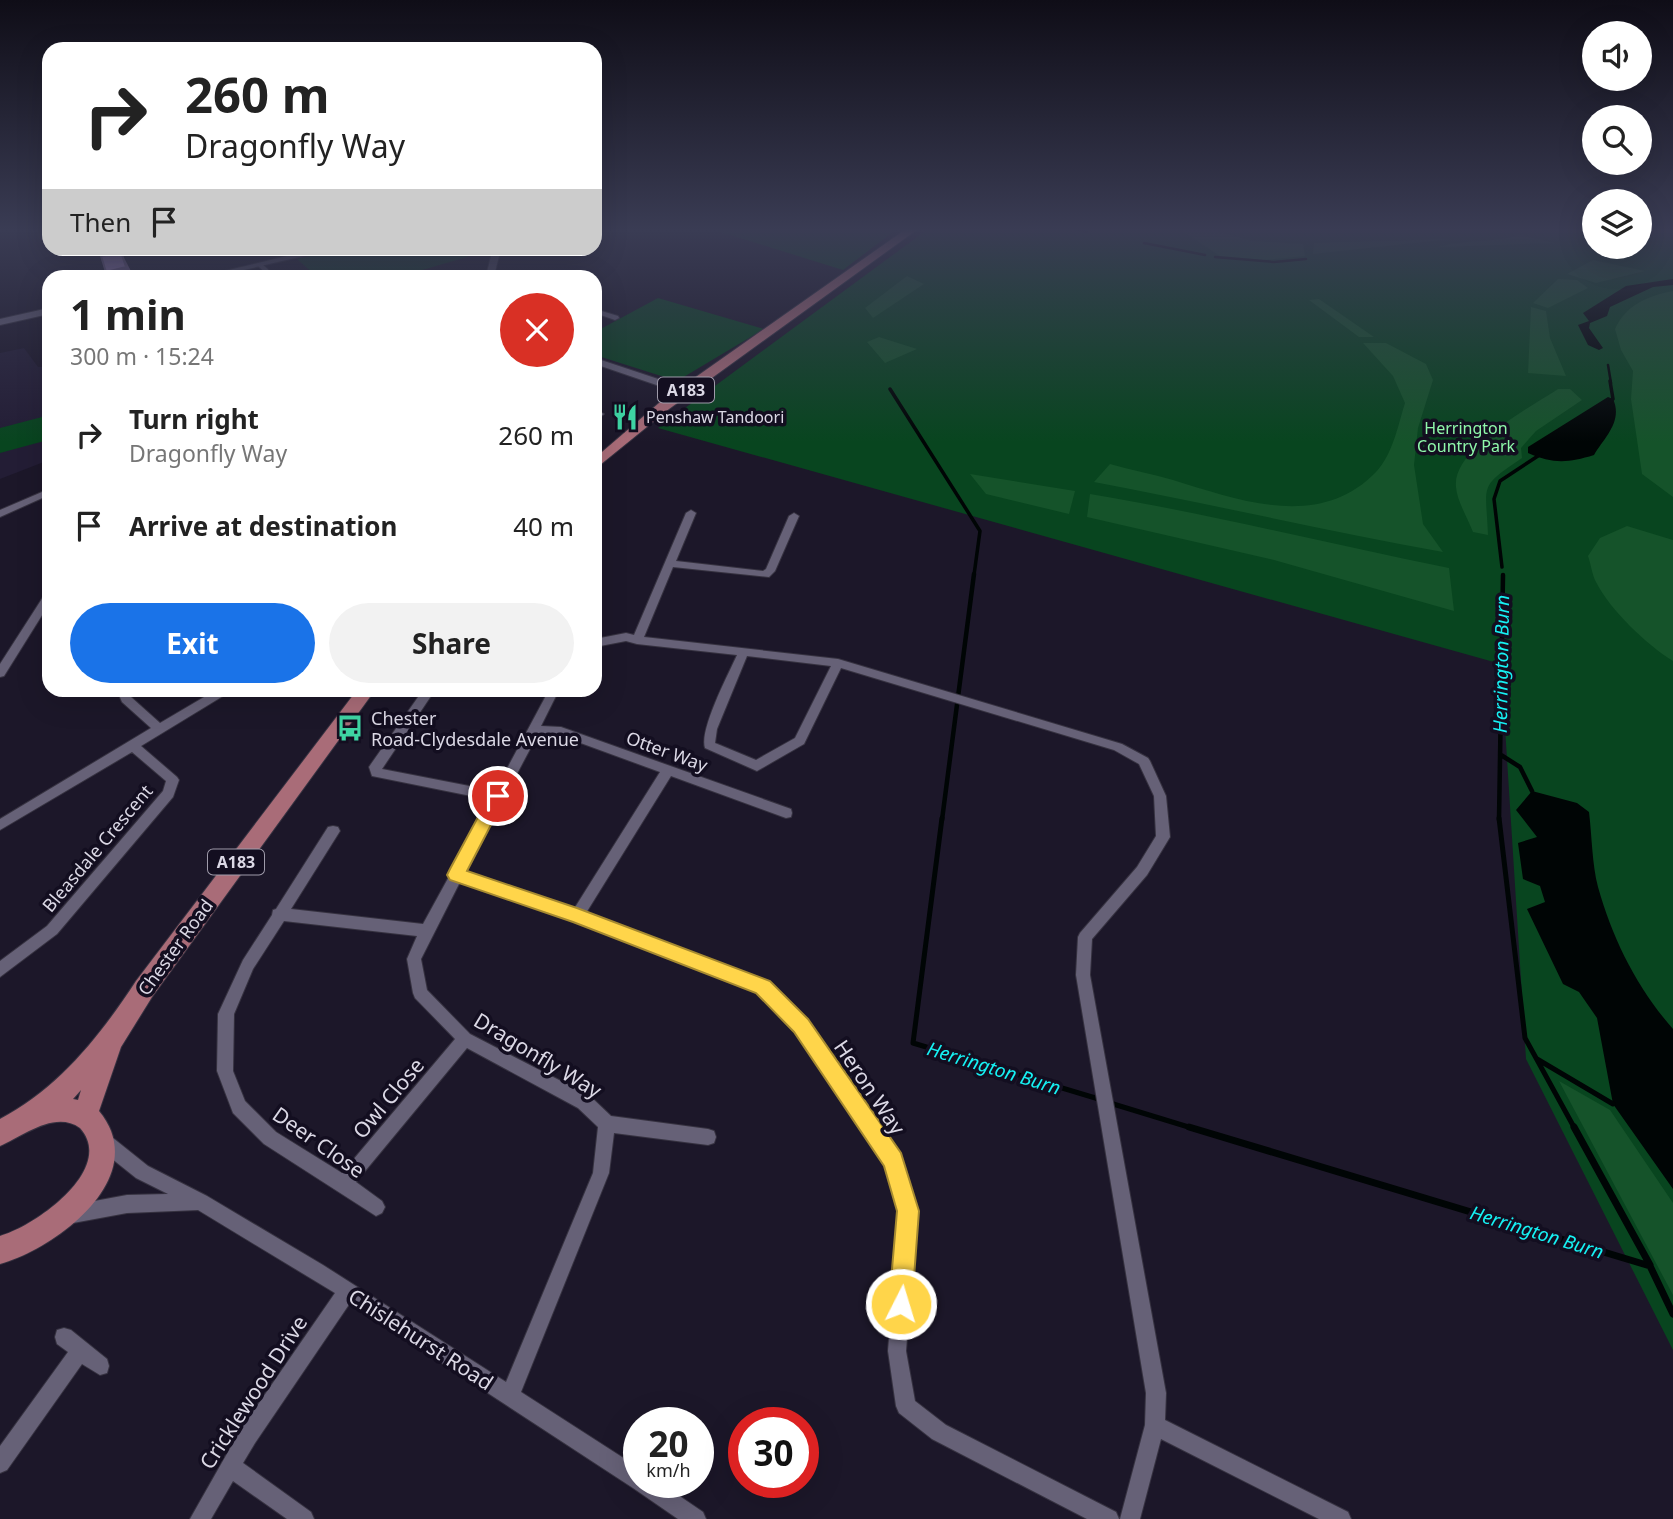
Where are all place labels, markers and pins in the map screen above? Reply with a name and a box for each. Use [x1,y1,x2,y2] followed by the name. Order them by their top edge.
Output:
[610,402,640,432] restaurant icon: Penshaw Tandoori
[646,406,784,428] place label: Penshaw Tandoori
[371,706,579,751] place label: Chester Road-Clydesdale Avenue
[335,713,365,743] bus stop icon: Chester Road-Clydesdale Avenue
[468,766,528,826] pin

